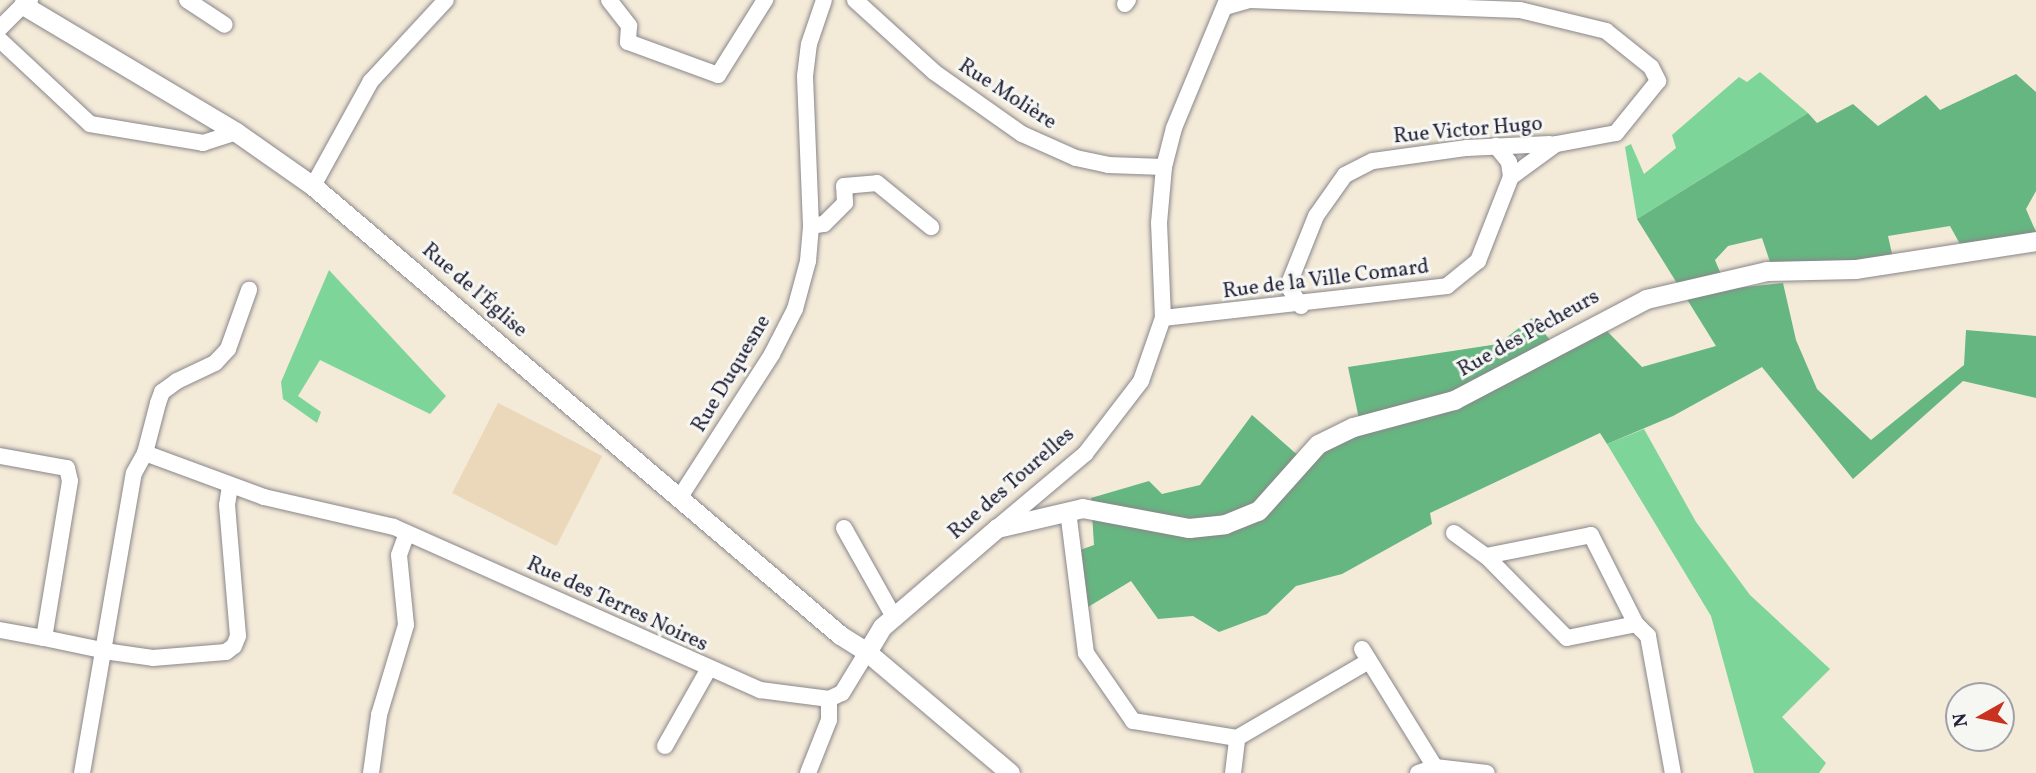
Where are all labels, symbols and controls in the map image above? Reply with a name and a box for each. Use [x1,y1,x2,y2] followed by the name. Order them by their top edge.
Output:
[953,54,1061,136] street label: Rue Molière
[1392,112,1544,150] street label: Rue Victor Hugo
[416,238,532,344] street label: Rue de l'Église
[1221,255,1431,305] street label: Rue de la Ville Comard
[1454,285,1604,383] street label: Rue des Pêcheurs
[687,311,777,437] street label: Rue Duquesne
[944,422,1080,546] street label: Rue des Tourelles
[522,552,712,658] street label: Rue des Terres Noires
[1945,682,2015,752] north arrow
[1947,711,1975,729] text: N

